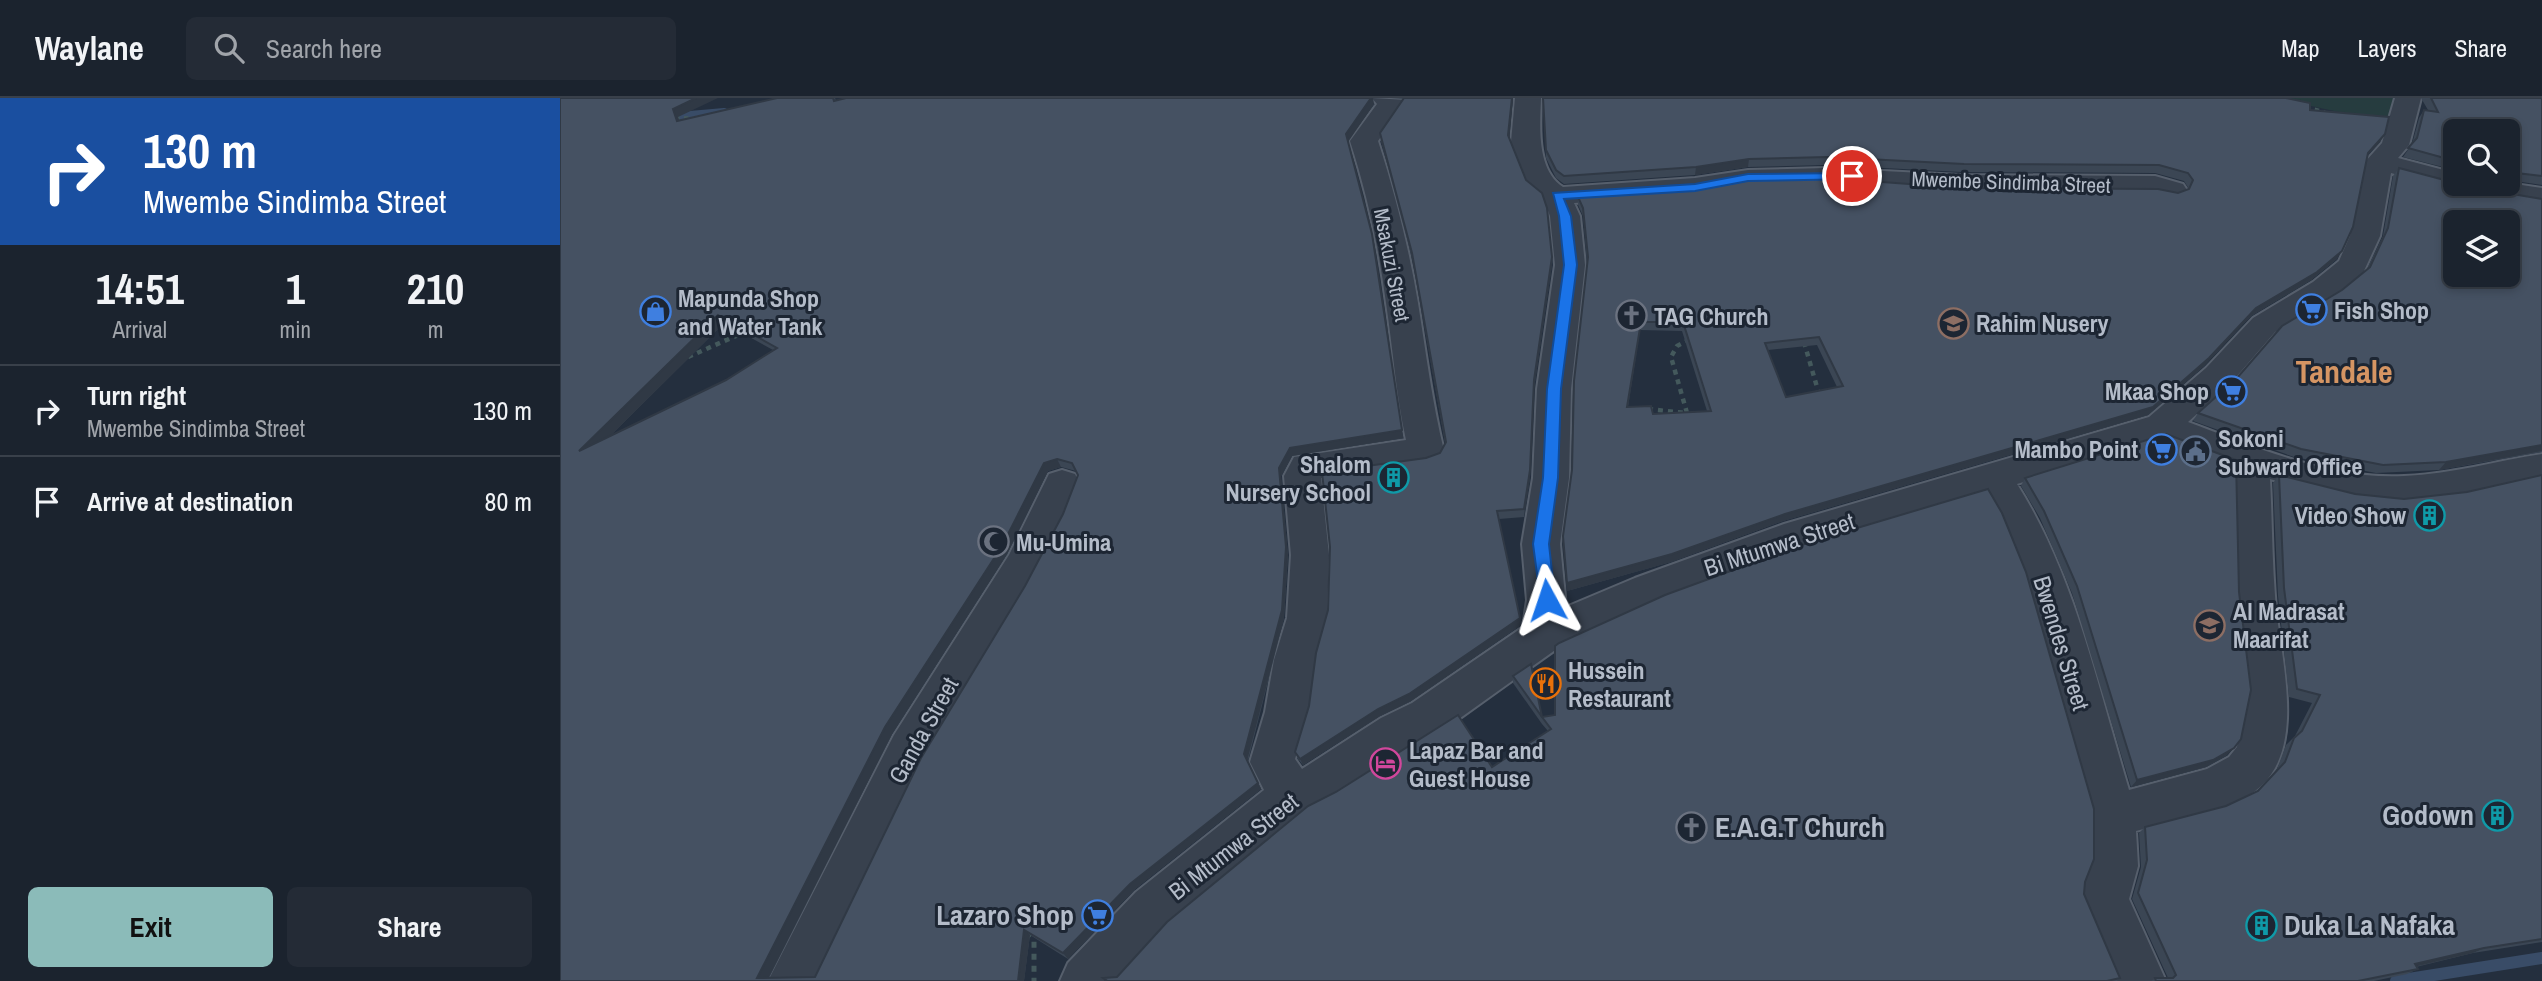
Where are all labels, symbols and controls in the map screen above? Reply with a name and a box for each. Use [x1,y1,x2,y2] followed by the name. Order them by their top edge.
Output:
[186,17,676,80] search box
[35,26,144,70] text: Waylane
[210,29,248,67] icon: search
[266,31,382,66] text: Search here
[2281,32,2319,64] text: Map
[2357,32,2416,64] text: Layers
[2454,32,2507,64] text: Share
[143,117,257,183] text: 130 m
[2443,119,2520,287] map controls
[2443,119,2520,196] button: search
[28,126,119,217] icon: right
[1822,146,1882,206] pin
[1833,157,1871,195] icon: arrive
[1911,164,2111,200] street label: Mwembe Sindimba Street
[143,180,446,223] text: Mwembe Sindimba Street
[1367,206,1417,324] street label: Msakuzi Street
[2443,210,2520,287] button: layers
[96,261,184,317] text: 14:51
[286,261,305,317] text: 1
[407,261,464,317] text: 210
[678,282,822,342] place label: Mapunda Shop and Water Tank
[2294,293,2328,327] supermarket icon: Fish Shop
[2334,294,2429,326] place label: Fish Shop
[638,295,672,329] shop icon: Mapunda Shop and Water Tank
[1614,299,1648,333] church icon: TAG Church
[1654,300,1768,332] place label: TAG Church
[1936,306,1970,340] school or university icon: Rahim Nusery
[1976,307,2108,339] place label: Rahim Nusery
[113,314,167,345] text: Arrival
[280,314,311,345] text: min
[428,314,443,345] text: m
[2295,350,2393,393] district label: Tandale
[2215,374,2249,408] supermarket icon: Mkaa Shop
[2105,375,2209,407] place label: Mkaa Shop
[87,378,186,413] text: Turn right
[28,392,66,430] icon: right
[473,393,532,428] text: 130 m
[87,413,305,444] text: Mwembe Sindimba Street
[2218,422,2362,482] place label: Sokoni Subward Office
[2144,432,2178,466] supermarket icon: Mambo Point
[2014,433,2138,465] place label: Mambo Point
[2178,435,2212,469] public building icon: Sokoni Subward Office
[1226,448,1371,508] place label: Shalom Nursery School
[1377,461,1411,495] building icon: Shalom Nursery School
[28,483,66,521] icon: arrive
[87,484,293,519] text: Arrive at destination
[485,484,532,519] text: 80 m
[2412,498,2446,532] building icon: Video Show
[2295,499,2407,531] place label: Video Show
[1700,504,1859,583] street label: Bi Mtumwa Street
[976,525,1010,559] mosque icon: Mu-Umina
[1016,526,1111,558] place label: Mu-Umina
[1510,563,1584,637] position arrow
[2026,572,2098,715] street label: Bwendes Street
[2233,595,2345,655] place label: Al Madrasat Maarifat
[2193,608,2227,642] school or university icon: Al Madrasat Maarifat
[1568,654,1671,714] place label: Hussein Restaurant
[1528,667,1562,701] restaurant icon: Hussein Restaurant
[881,671,966,789] street label: Ganda Street
[1409,734,1544,794] place label: Lapaz Bar and Guest House
[1369,747,1403,781] hotel icon: Lapaz Bar and Guest House
[1162,785,1305,907] street label: Bi Mtumwa Street
[2382,796,2474,834] place label: Godown
[2480,798,2514,832] building icon: Godown
[1715,808,1885,846] place label: E.A.G.T Church
[1675,810,1709,844] church icon: E.A.G.T Church
[28,887,273,967] button: Exit
[287,887,532,967] button: Share
[936,896,1074,934] place label: Lazaro Shop
[1080,898,1114,932] supermarket icon: Lazaro Shop
[2284,906,2455,944] place label: Duka La Nafaka
[2244,908,2278,942] building icon: Duka La Nafaka

